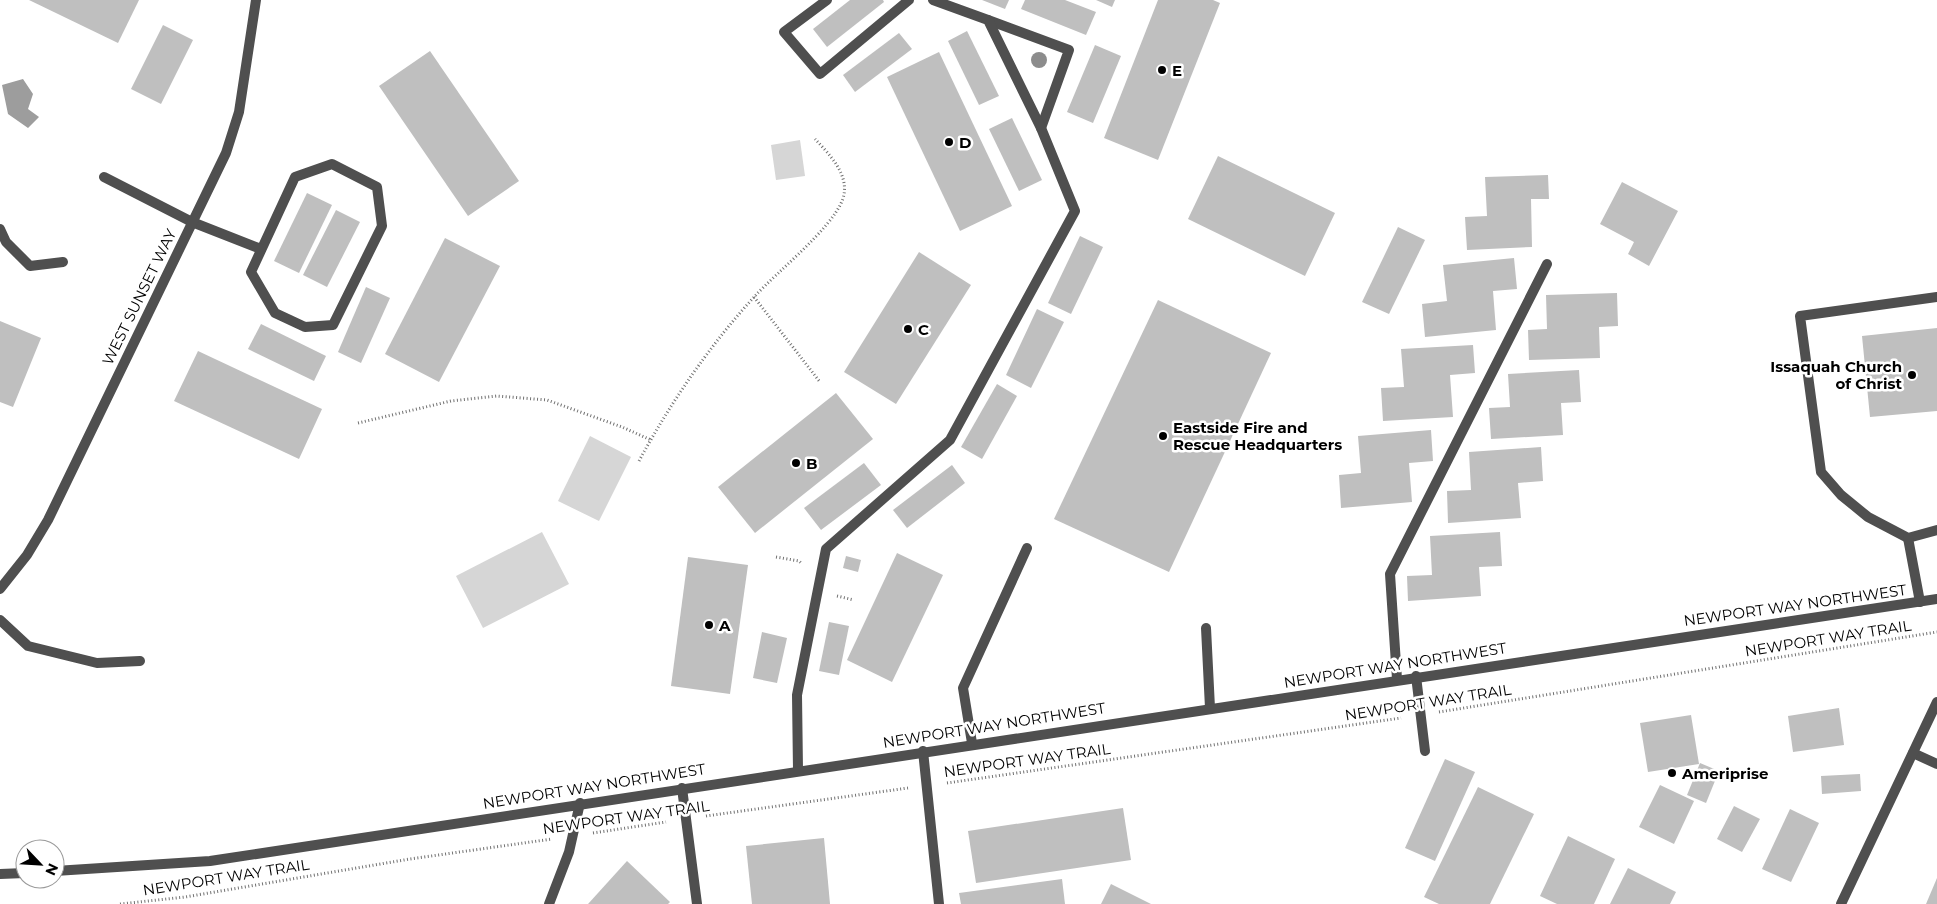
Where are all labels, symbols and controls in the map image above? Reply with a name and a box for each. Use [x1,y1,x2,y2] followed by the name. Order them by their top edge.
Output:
[1172,61,1182,80] place label: E
[1156,64,1168,76] marker: E
[959,133,971,152] place label: D
[943,136,955,148] marker: D
[98,226,180,368] street label: WEST SUNSET WAY
[918,320,929,339] place label: C
[902,323,914,335] marker: C
[1770,357,1902,393] place label: Issaquah Church of Christ
[1906,369,1918,381] marker: Issaquah Church of Christ
[1173,418,1342,454] place label: Eastside Fire and Rescue Headquarters
[1157,430,1169,442] marker: Eastside Fire and Rescue Headquarters
[806,454,817,473] place label: B
[790,457,802,469] marker: B
[1682,580,1908,630] street label: NEWPORT WAY NORTHWEST
[1743,615,1913,661] street label: NEWPORT WAY TRAIL
[718,616,731,635] place label: A
[703,619,715,631] marker: A
[1282,638,1508,692] street label: NEWPORT WAY NORTHWEST
[1343,679,1513,725] street label: NEWPORT WAY TRAIL
[881,698,1107,752] street label: NEWPORT WAY NORTHWEST
[942,739,1112,781] street label: NEWPORT WAY TRAIL
[481,759,707,813] street label: NEWPORT WAY NORTHWEST
[1681,764,1768,783] place label: Ameriprise
[1666,767,1678,779] marker: Ameriprise
[541,796,711,838] street label: NEWPORT WAY TRAIL
[15,839,65,889] north arrow
[141,854,311,900] street label: NEWPORT WAY TRAIL
[41,861,62,878] text: N

